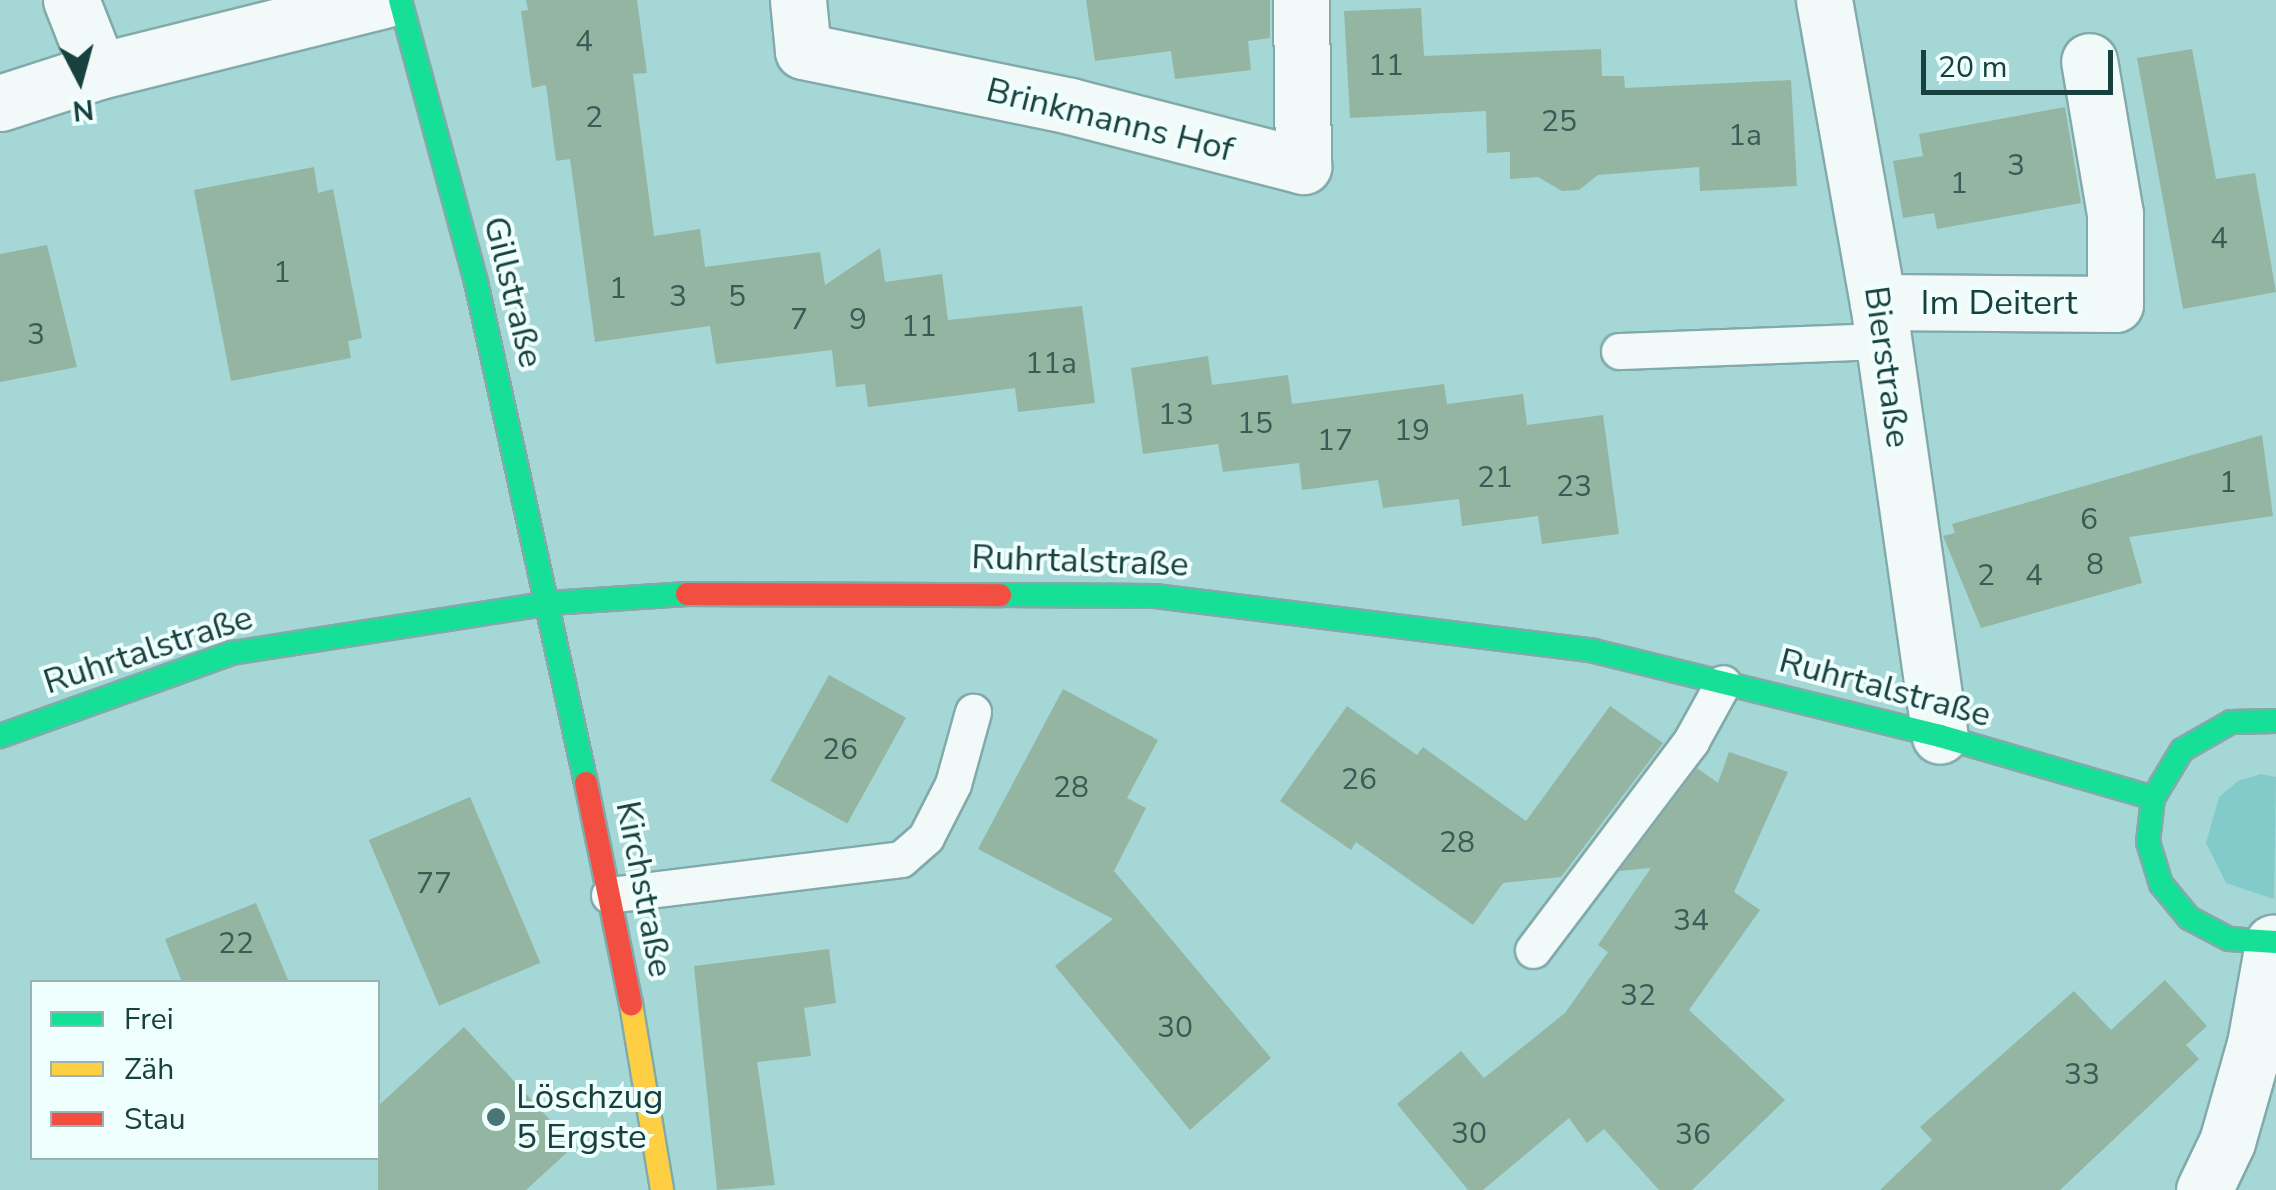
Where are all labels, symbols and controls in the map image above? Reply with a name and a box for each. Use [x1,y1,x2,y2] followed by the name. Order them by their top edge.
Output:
[575,24,593,60] house number: 4
[30,30,130,130] north arrow
[1926,30,2118,92] scale bar
[1938,47,2007,88] text: 20 m
[1368,48,1404,84] house number: 11
[982,69,1238,171] street label: Brinkmanns Hof
[71,90,96,130] text: N
[585,100,603,136] house number: 2
[1541,104,1577,140] house number: 25
[1728,118,1762,154] house number: 1a
[2007,148,2025,184] house number: 3
[1950,166,1968,202] house number: 1
[474,212,552,372] street label: Gillstraße
[2210,221,2228,257] house number: 4
[273,255,291,291] house number: 1
[609,271,627,307] house number: 1
[669,279,687,315] house number: 3
[728,279,746,315] house number: 5
[1920,282,2078,324] street label: Im Deitert
[1855,284,1919,450] street label: Bierstraße
[790,302,808,338] house number: 7
[849,302,867,338] house number: 9
[901,309,937,345] house number: 11
[27,317,45,353] house number: 3
[1025,346,1077,382] house number: 11a
[1158,397,1194,433] house number: 13
[1237,406,1273,442] house number: 15
[1394,413,1430,449] house number: 19
[1317,423,1353,459] house number: 17
[1477,460,1513,496] house number: 21
[2219,465,2237,501] house number: 1
[1556,469,1592,505] house number: 23
[2080,502,2098,538] house number: 6
[971,536,1189,586] street label: Ruhrtalstraße
[2086,547,2104,583] house number: 8
[1977,558,1995,594] house number: 2
[2025,558,2043,594] house number: 4
[38,596,258,704] street label: Ruhrtalstraße
[1775,640,1995,736] street label: Ruhrtalstraße
[822,732,858,768] house number: 26
[1341,762,1377,798] house number: 26
[1053,770,1089,806] house number: 28
[606,797,682,981] street label: Kirchstraße
[1439,825,1475,861] house number: 28
[416,866,452,902] house number: 77
[1673,903,1709,939] house number: 34
[218,926,254,962] house number: 22
[1620,978,1656,1014] house number: 32
[30,980,380,1160] legend
[124,999,174,1040] text: Frei
[1157,1010,1193,1046] house number: 30
[124,1049,174,1090] text: Zäh
[2064,1057,2100,1093] house number: 33
[516,1076,664,1158] place label: Löschzug 5 Ergste
[124,1099,186,1140] text: Stau
[485,1106,507,1128] marker: Löschzug 5 Ergste
[1451,1116,1487,1152] house number: 30
[1675,1117,1711,1153] house number: 36

